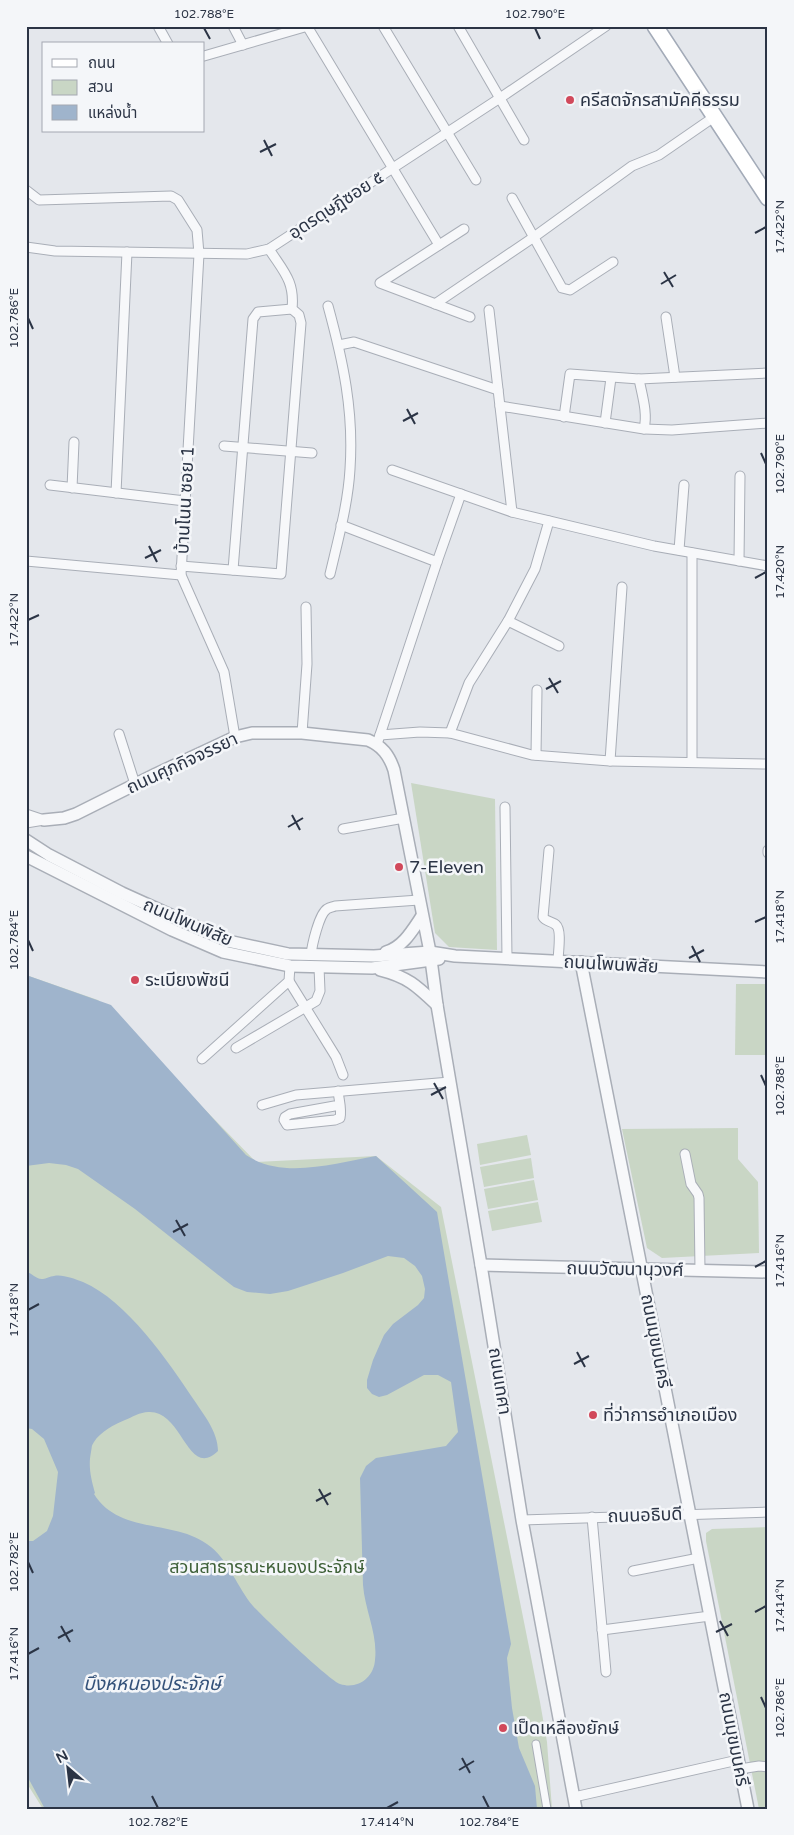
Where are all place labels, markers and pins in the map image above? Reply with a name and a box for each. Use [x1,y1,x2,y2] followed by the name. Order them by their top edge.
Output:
[580,89,740,111] place label: ครีสตจักรสามัคคีธรรม
[564,94,576,106] marker: ครีสตจักรสามัคคีธรรม
[409,856,484,878] place label: 7-Eleven
[393,861,405,873] marker: 7-Eleven
[145,969,230,991] place label: ระเบียงพัชนี
[129,974,141,986] marker: ระเบียงพัชนี
[603,1402,738,1426] place label: ที่ว่าการอำเภอเมือง
[587,1409,599,1421] marker: ที่ว่าการอำเภอเมือง
[513,1717,619,1739] place label: เป็ดเหลืองยักษ์
[497,1722,509,1734] marker: เป็ดเหลืองยักษ์

